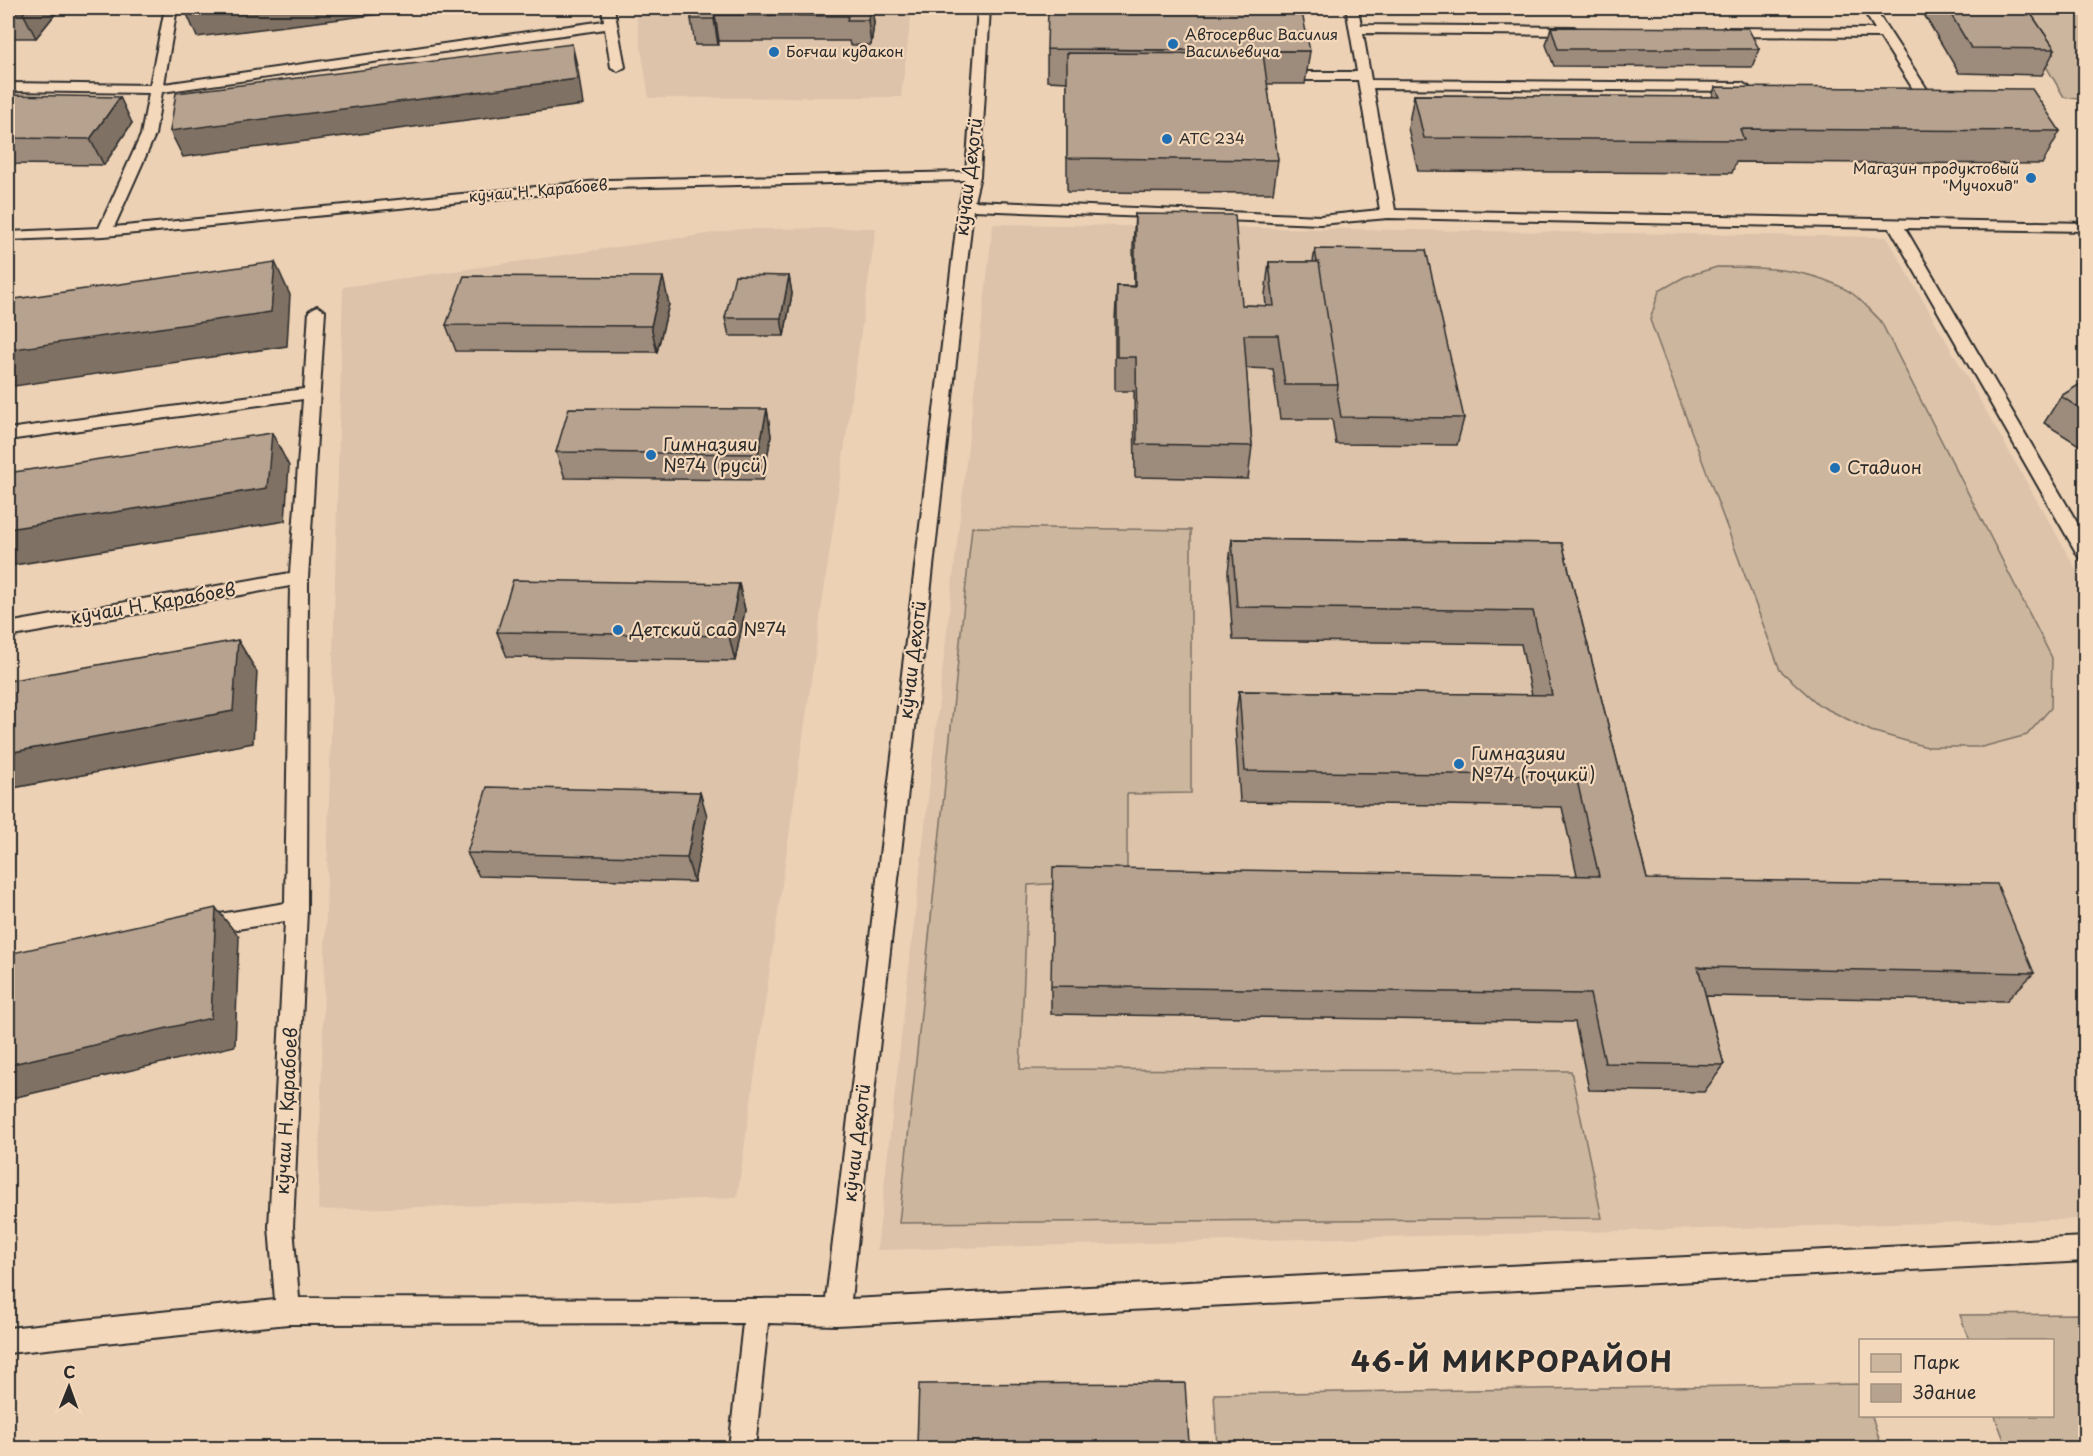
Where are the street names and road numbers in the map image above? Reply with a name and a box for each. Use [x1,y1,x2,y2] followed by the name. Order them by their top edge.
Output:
[947,116,988,237] street label: кӯчаи Деҳотӣ
[467,172,608,207] street label: кӯчаи Н. Қарабоев
[68,575,238,630] street label: кӯчаи Н. Қарабоев
[891,599,932,720] street label: кӯчаи Деҳотӣ
[268,1027,303,1195] street label: кӯчаи Н. Қарабоев
[835,1082,876,1203] street label: кӯчаи Деҳотӣ

